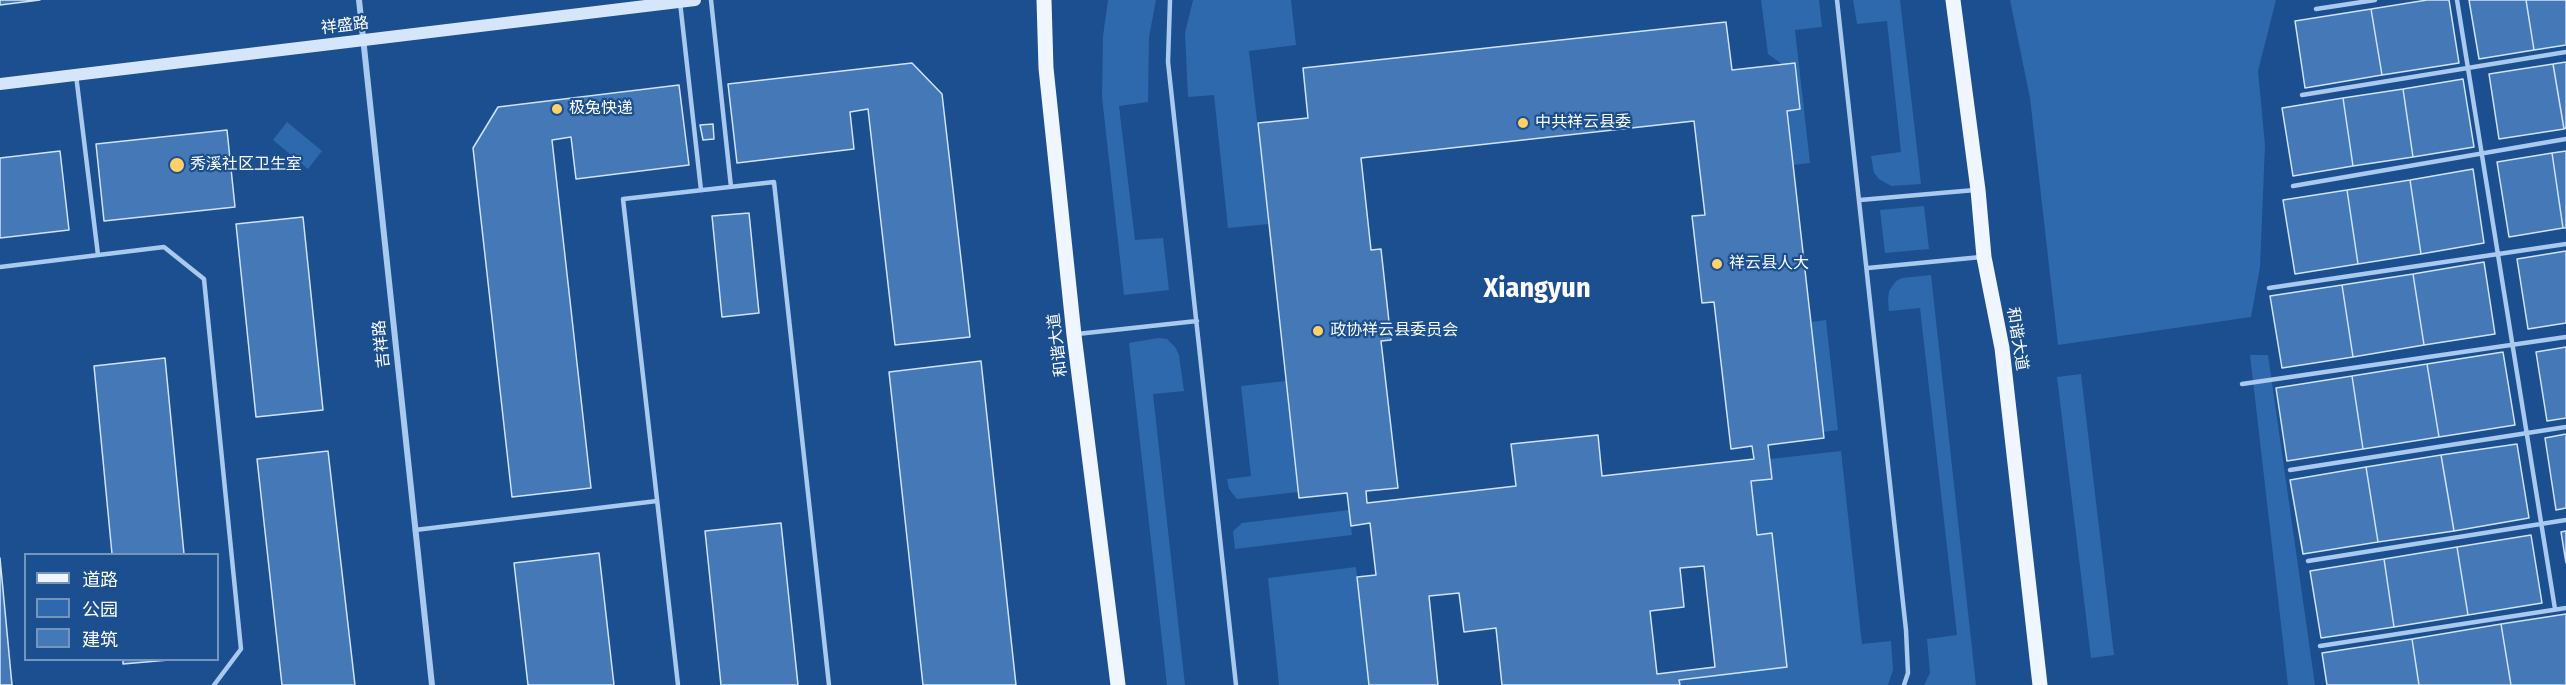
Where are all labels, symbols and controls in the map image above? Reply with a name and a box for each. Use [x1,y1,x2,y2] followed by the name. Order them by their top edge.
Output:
[320,14,370,38] street label: 祥盛路
[569,99,633,119] place label: 极兔快递
[550,102,564,116] marker: 极兔快递
[1535,113,1631,133] place label: 中共祥云县委
[1516,116,1530,130] marker: 中共祥云县委
[190,155,302,175] place label: 秀溪社区卫生室
[168,156,186,174] marker: 秀溪社区卫生室
[1729,254,1809,274] place label: 祥云县人大
[1710,257,1724,271] marker: 祥云县人大
[1483,272,1591,306] district label: Xiangyun
[2003,306,2031,372] street label: 和谐大道
[1045,312,1071,378] street label: 和谐大道
[370,319,394,369] street label: 吉祥路
[1330,321,1458,341] place label: 政协祥云县委员会
[1311,324,1325,338] marker: 政协祥云县委员会
[24,553,219,661] legend
[82,569,118,591] text: 道路
[82,599,118,621] text: 公园
[82,629,118,651] text: 建筑

